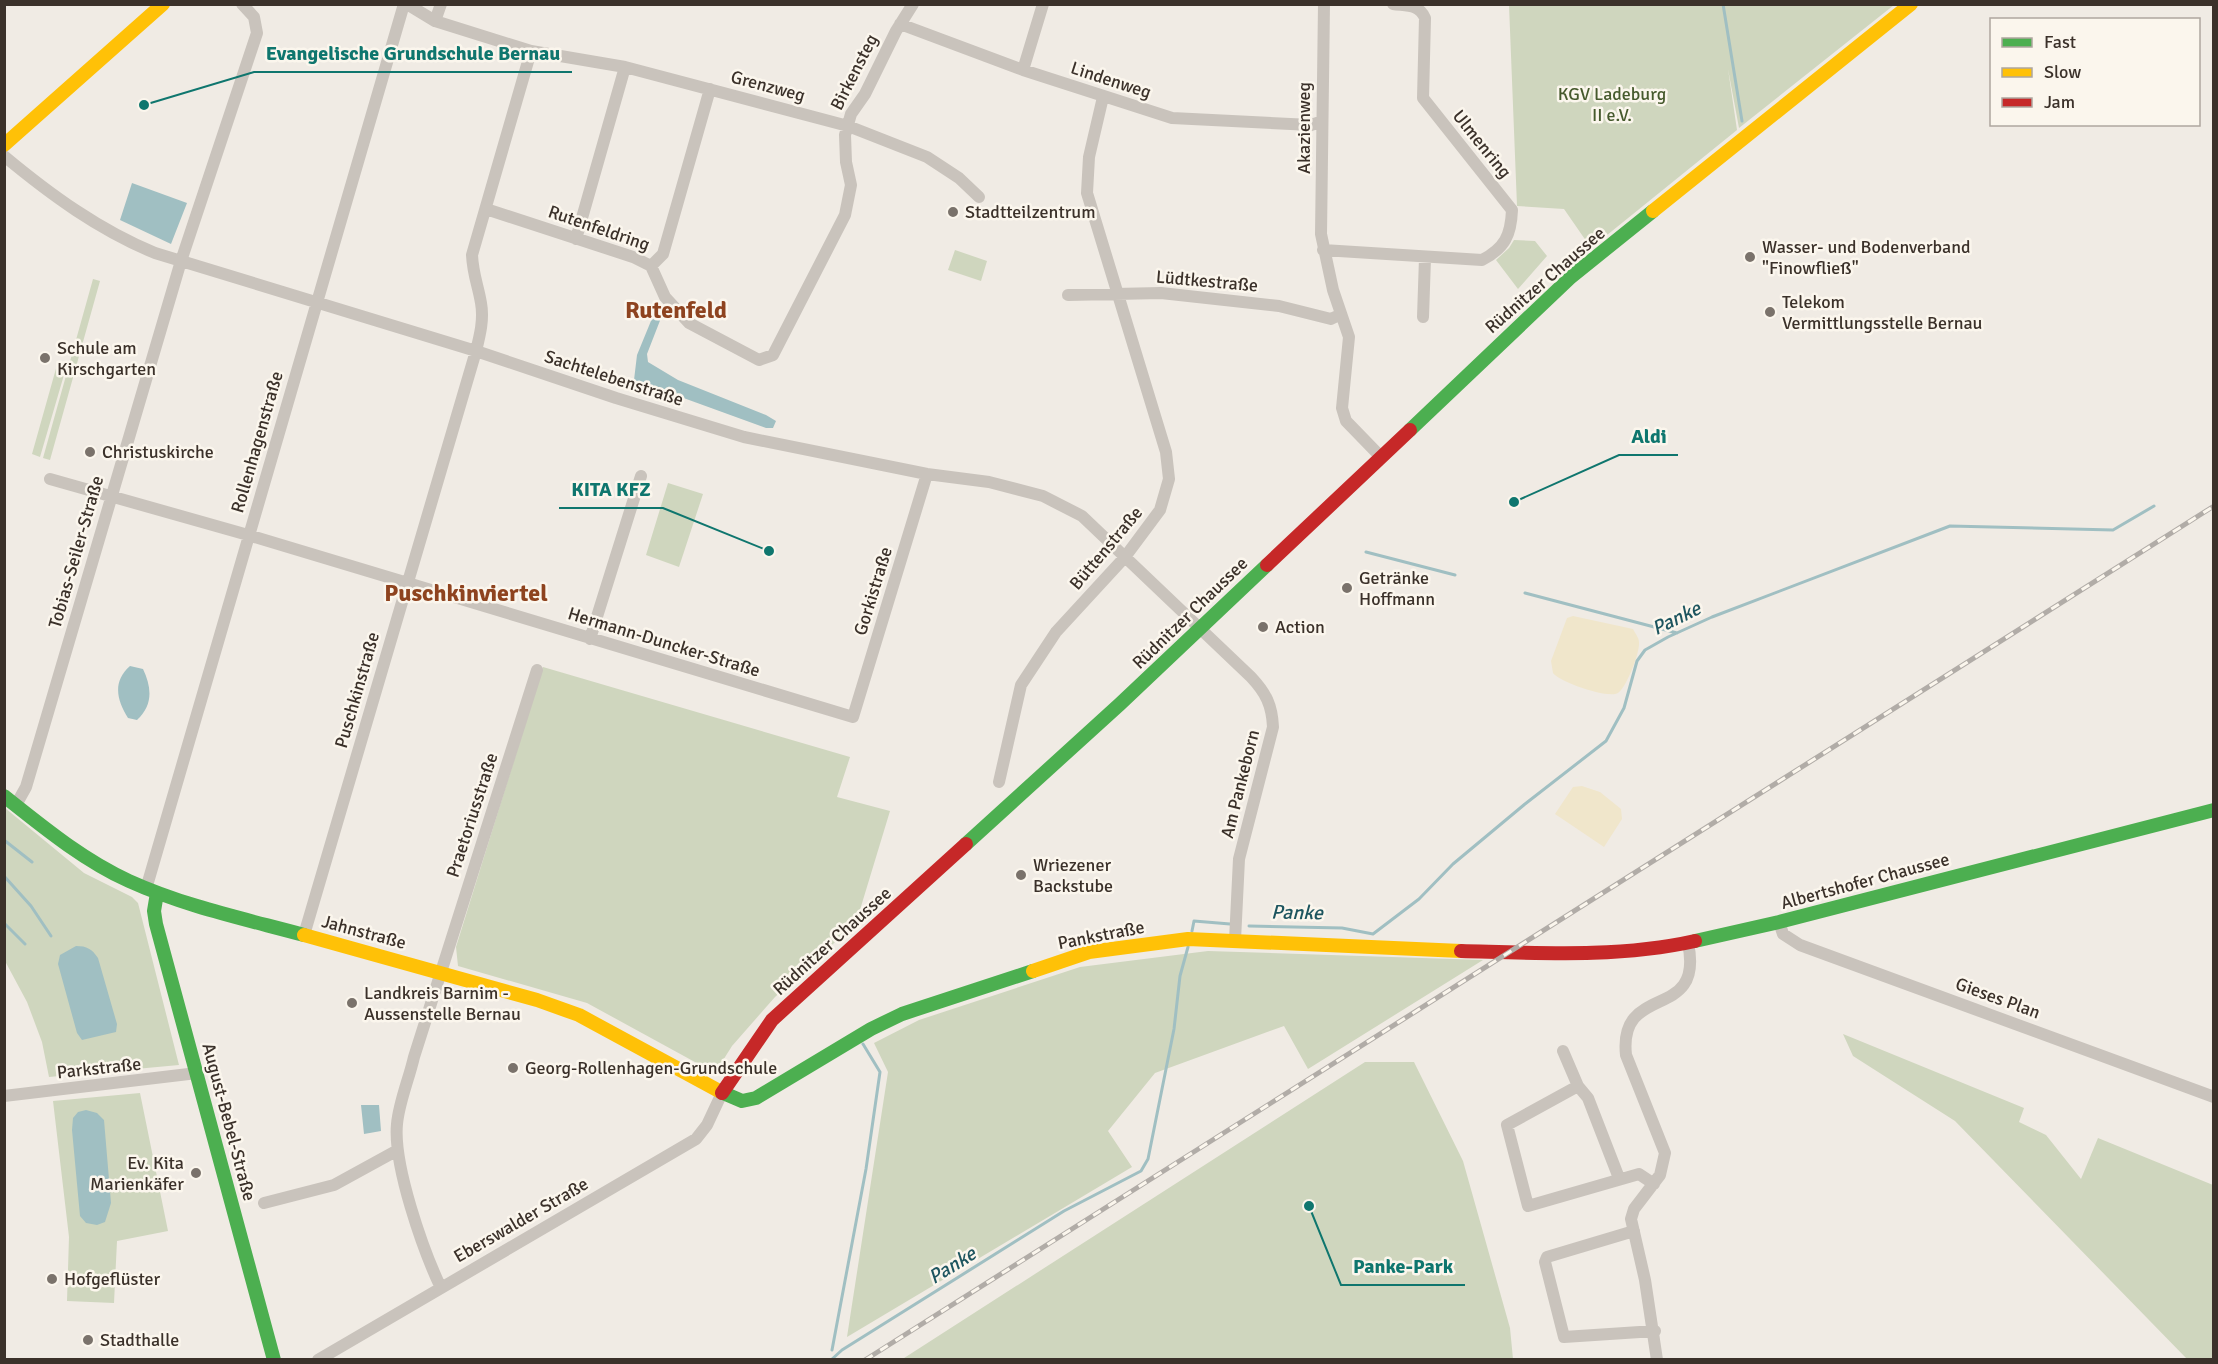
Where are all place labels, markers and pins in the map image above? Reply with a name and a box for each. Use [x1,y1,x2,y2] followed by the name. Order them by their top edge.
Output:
[254,34,572,72] callout: Evangelische Grundschule Bernau
[965,201,1096,223] place label: Stadtteilzentrum
[946,205,960,219] marker: Stadtteilzentrum
[1762,236,1971,279] place label: Wasser- und Bodenverband "Finowfließ"
[1743,250,1757,264] marker: Wasser- und Bodenverband "Finowfließ"
[1782,291,1982,334] place label: Telekom Vermittlungsstelle Bernau
[1763,305,1777,319] marker: Telekom Vermittlungsstelle Bernau
[57,337,156,380] place label: Schule am Kirschgarten
[38,351,52,365] marker: Schule am Kirschgarten
[1619,417,1678,455] callout: Aldi
[102,441,214,463] place label: Christuskirche
[83,445,97,459] marker: Christuskirche
[559,470,663,508] callout: KITA KFZ
[1359,567,1435,610] place label: Getränke Hoffmann
[1340,581,1354,595] marker: Getränke Hoffmann
[1275,616,1325,638] place label: Action
[1256,620,1270,634] marker: Action
[1033,854,1113,897] place label: Wriezener Backstube
[1014,868,1028,882] marker: Wriezener Backstube
[364,982,521,1025] place label: Landkreis Barnim - Aussenstelle Bernau
[345,996,359,1010] marker: Landkreis Barnim - Aussenstelle Bernau
[525,1057,777,1079] place label: Georg-Rollenhagen-Grundschule
[506,1061,520,1075] marker: Georg-Rollenhagen-Grundschule
[90,1152,184,1195] place label: Ev. Kita Marienkäfer
[189,1166,203,1180] marker: Ev. Kita Marienkäfer
[1341,1247,1465,1285] callout: Panke-Park
[64,1268,161,1290] place label: Hofgeflüster
[45,1272,59,1286] marker: Hofgeflüster
[100,1329,179,1351] place label: Stadthalle
[81,1333,95,1347] marker: Stadthalle

